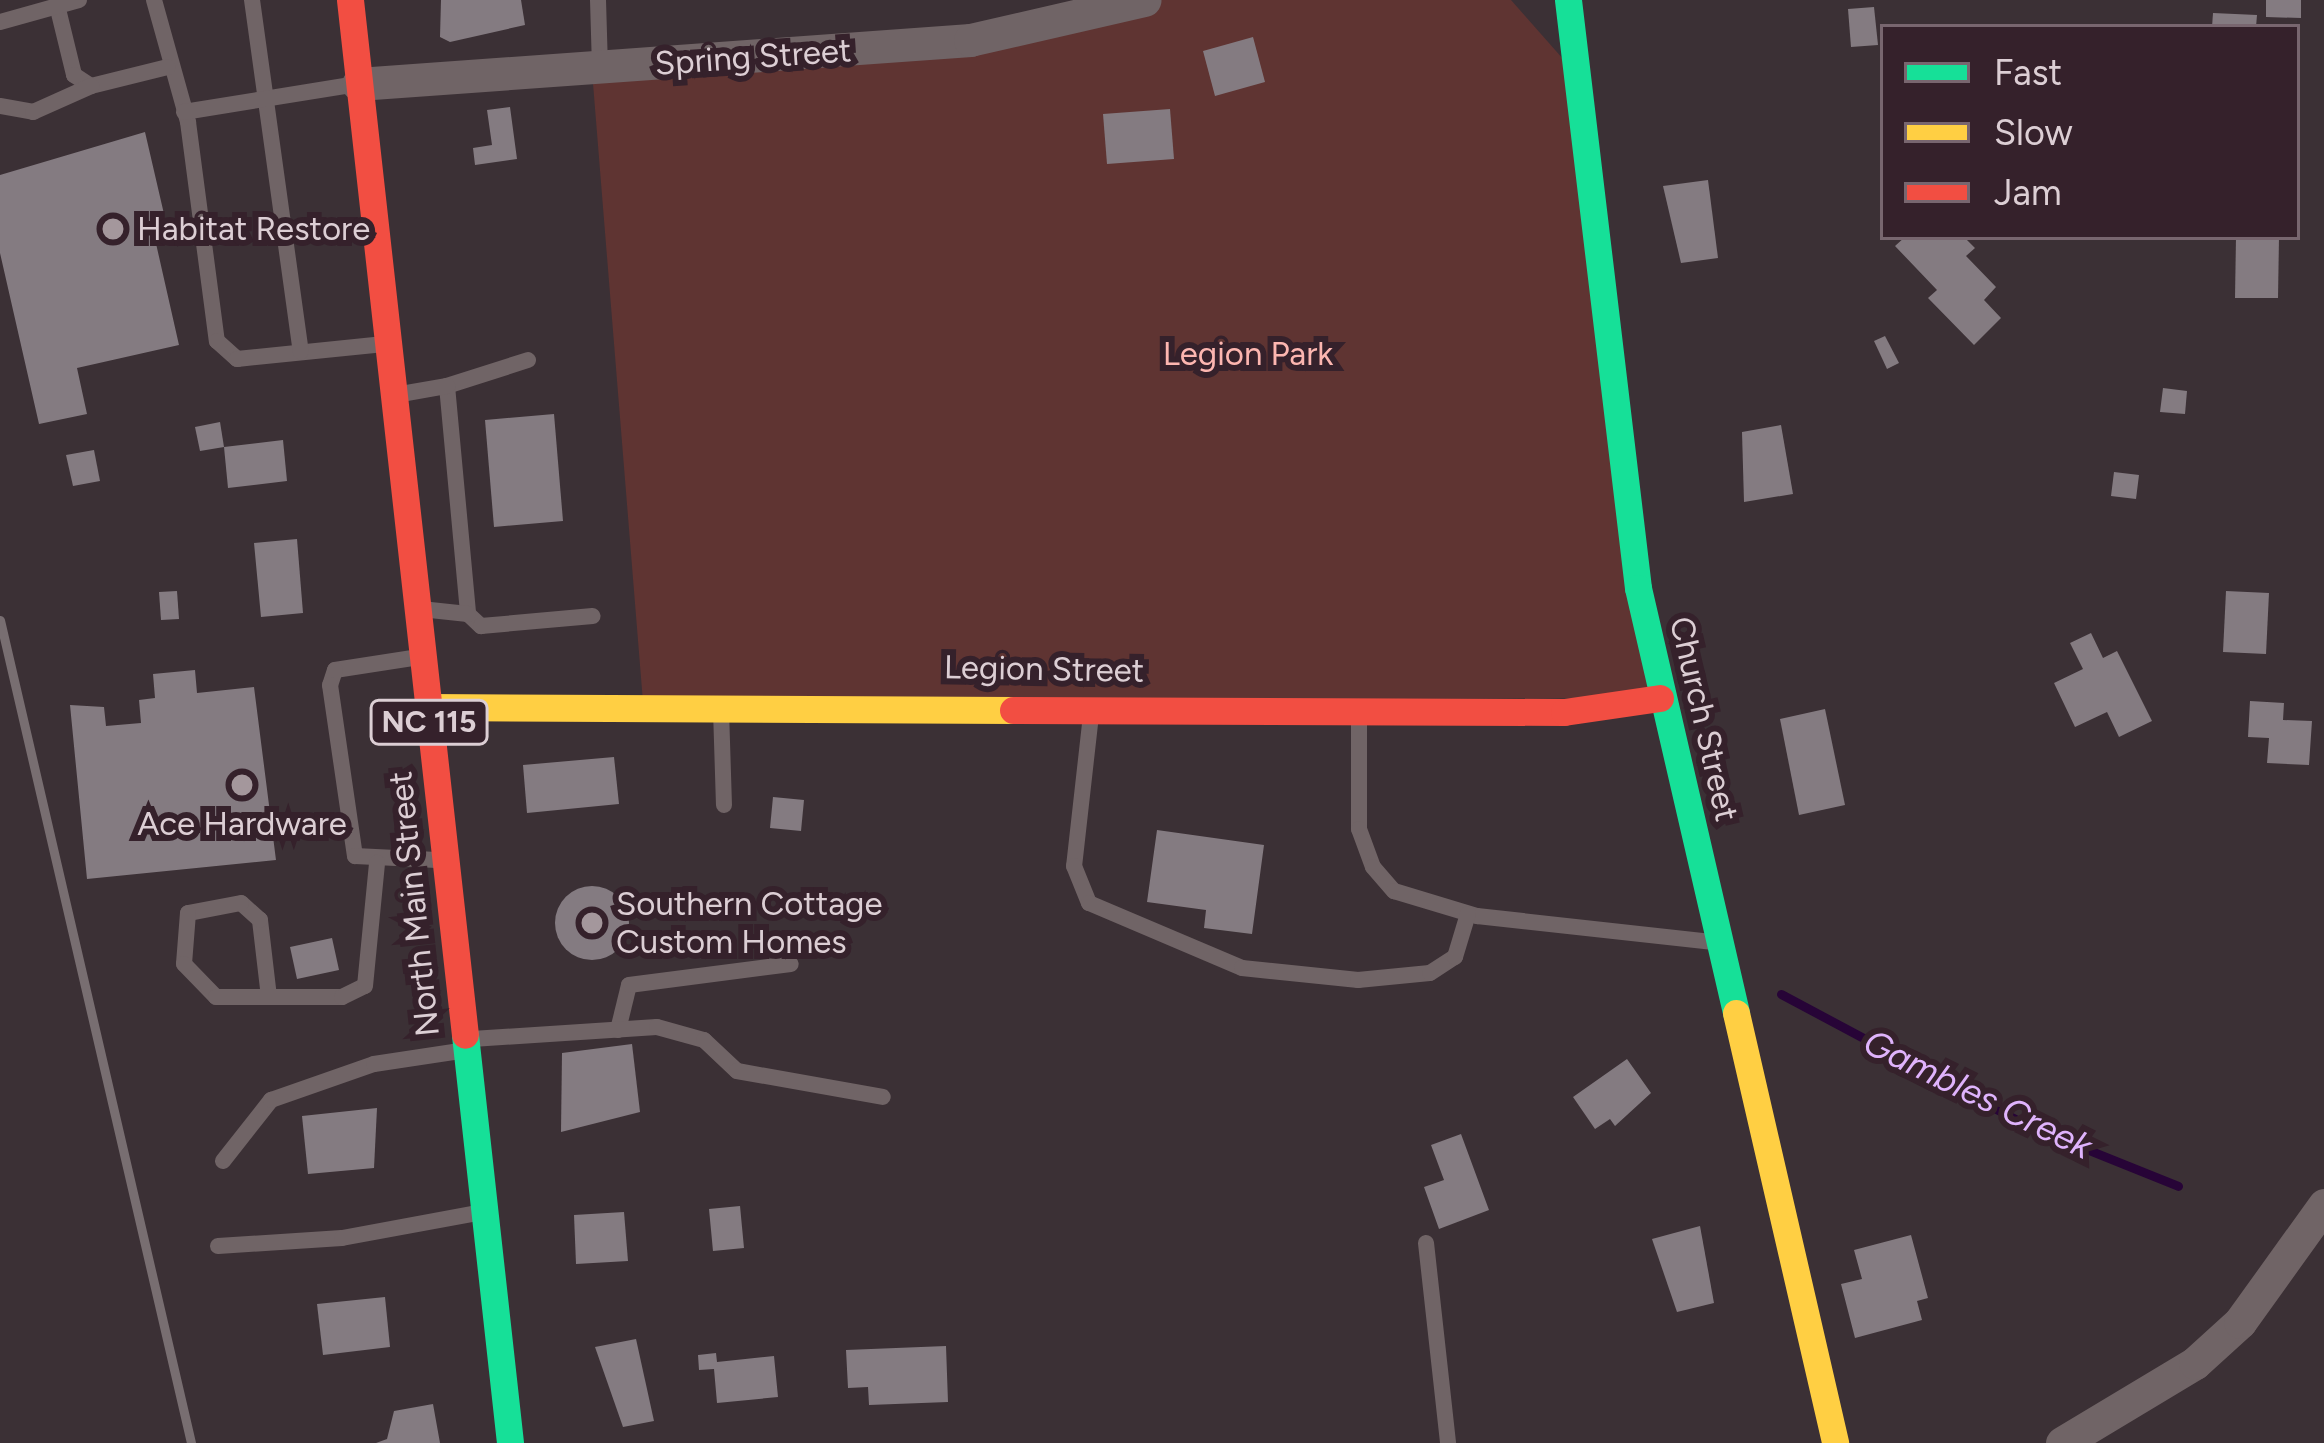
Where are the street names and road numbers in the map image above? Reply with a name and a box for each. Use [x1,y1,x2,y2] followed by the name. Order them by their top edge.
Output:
[653,30,853,84] street label: Spring Street
[1661,613,1747,825] street label: Church Street
[944,647,1144,691] street label: Legion Street
[369,698,489,746] road number: NC 115
[380,770,448,1038] street label: North Main Street

